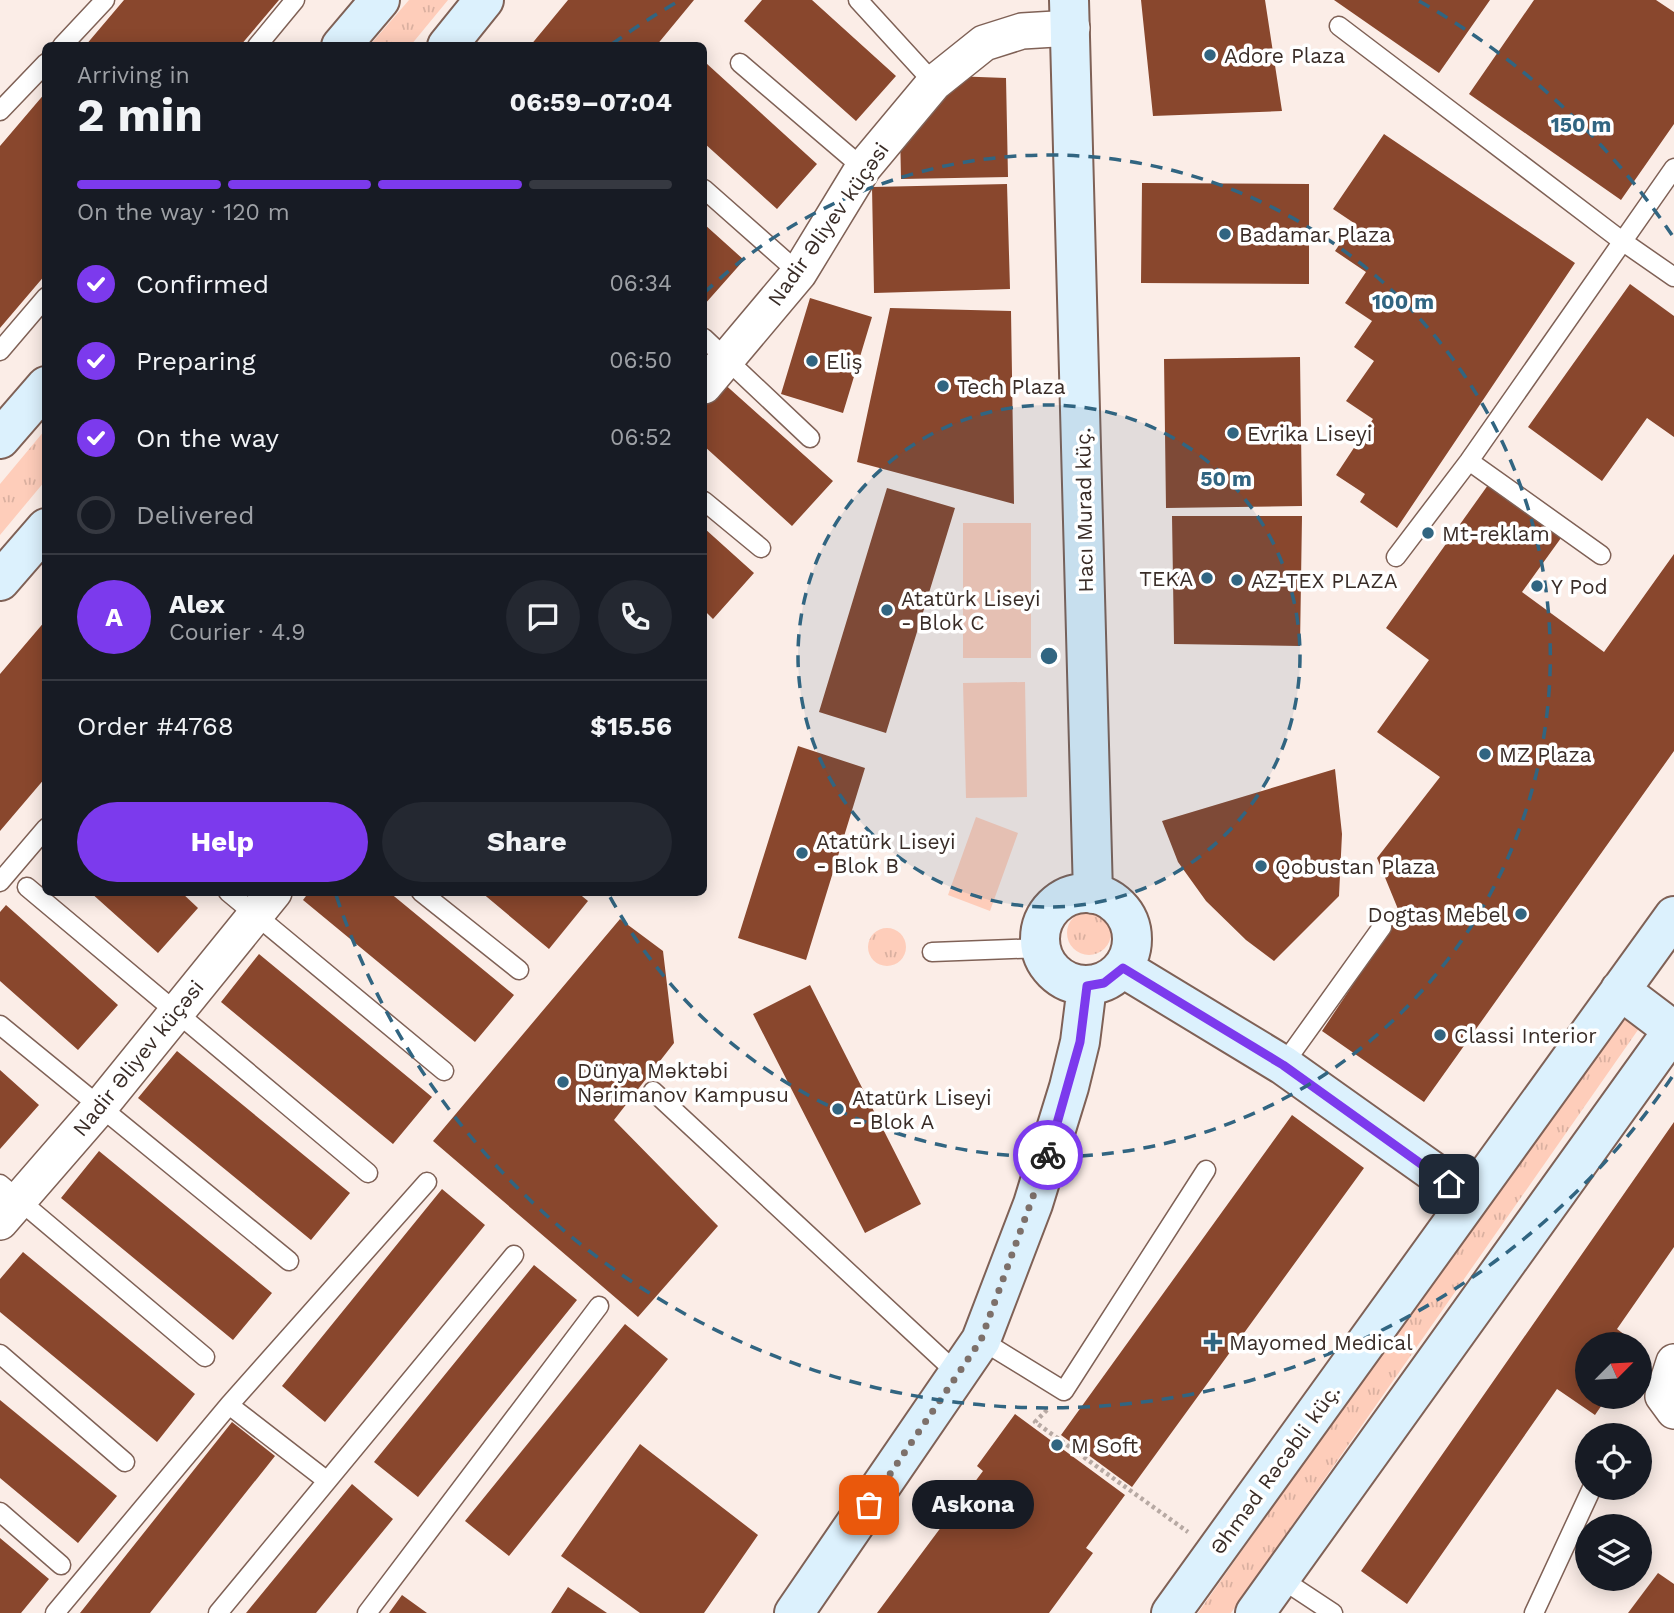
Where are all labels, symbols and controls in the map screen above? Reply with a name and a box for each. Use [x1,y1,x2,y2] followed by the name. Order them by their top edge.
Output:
[1224,43,1345,68] place label: Adore Plaza
[1202,47,1218,63] marker: Adore Plaza
[77,62,190,89] text: Arriving in
[509,87,672,117] text: 06:59–07:04
[77,88,203,142] text: 2 min
[1551,112,1611,137] text: 150 m
[762,137,894,311] street label: Nadir Əliyev küçəsi
[77,199,290,226] text: On the way · 120 m
[1239,222,1391,247] place label: Badamar Plaza
[1217,226,1233,242] marker: Badamar Plaza
[77,265,115,303] icon: check
[136,269,269,299] text: Confirmed
[609,270,672,297] text: 06:34
[1372,289,1434,314] text: 100 m
[77,342,115,380] icon: check
[136,346,256,376] text: Preparing
[609,347,672,374] text: 06:50
[826,349,862,374] place label: Eliş
[804,353,820,369] marker: Eliş
[957,374,1066,399] place label: Tech Plaza
[935,378,951,394] marker: Tech Plaza
[77,419,115,457] icon: check
[1247,421,1372,446] place label: Evrika Liseyi
[136,423,279,453] text: On the way
[610,424,672,451] text: 06:52
[1225,425,1241,441] marker: Evrika Liseyi
[1070,427,1098,593] street label: Hacı Murad küç.
[1200,466,1252,491] text: 50 m
[136,500,255,530] text: Delivered
[1442,521,1550,546] place label: Mt-reklam
[1420,525,1436,541] marker: Mt-reklam
[1139,566,1193,591] place label: TEKA
[1251,568,1398,593] place label: AZ-TEX PLAZA
[1199,570,1215,586] marker: TEKA
[1229,572,1245,588] marker: AZ-TEX PLAZA
[1551,574,1608,599] place label: Y Pod
[1529,578,1545,594] marker: Y Pod
[506,580,580,654] button: chat
[598,580,672,654] button: phone
[901,586,1041,635] place label: Atatürk Liseyi - Blok C
[169,589,225,619] text: Alex
[105,602,123,632] text: A
[879,602,895,618] marker: Atatürk Liseyi - Blok C
[169,619,305,646] text: Courier · 4.9
[1037,644,1061,668] centre of rings
[77,711,234,741] text: Order #4768
[590,711,672,741] text: $15.56
[1499,742,1592,767] place label: MZ Plaza
[1477,746,1493,762] marker: MZ Plaza
[77,802,368,882] button: Help
[382,802,672,882] button: Share
[816,829,956,878] place label: Atatürk Liseyi - Blok B
[794,845,810,861] marker: Atatürk Liseyi - Blok B
[1275,854,1436,879] place label: Qobustan Plaza
[1253,858,1269,874] marker: Qobustan Plaza
[1368,902,1508,927] place label: Dogtas Mebel
[1513,906,1529,922] marker: Dogtas Mebel
[67,975,209,1141] street label: Nadir Əliyev küçəsi
[1454,1023,1597,1048] place label: Classi Interior
[1432,1027,1448,1043] marker: Classi Interior
[577,1058,789,1107] place label: Dünya Məktəbi Nərimanov Kampusu
[555,1074,571,1090] marker: Dünya Məktəbi Nərimanov Kampusu
[852,1085,992,1134] place label: Atatürk Liseyi - Blok A
[830,1101,846,1117] marker: Atatürk Liseyi - Blok A
[1013,1120,1083,1190] courier
[1029,1136,1067,1174] icon: bike
[1419,1154,1479,1214] pin
[1430,1165,1468,1203] icon: home
[1229,1330,1413,1355] place label: Mayomed Medical
[1203,1332,1223,1352] marker: Mayomed Medical
[1575,1332,1652,1409] north arrow
[1575,1332,1652,1591] map controls
[1205,1379,1345,1559] street label: Əhməd Rəcəbli küç.
[1575,1423,1652,1500] button: locate
[1071,1433,1138,1458] place label: M Soft
[1049,1437,1065,1453] marker: M Soft
[839,1475,899,1535] pin
[911,1480,1034,1530] callout: Askona
[850,1486,888,1524] icon: bag
[932,1491,1014,1518] text: Askona
[1575,1514,1652,1591] button: layers

